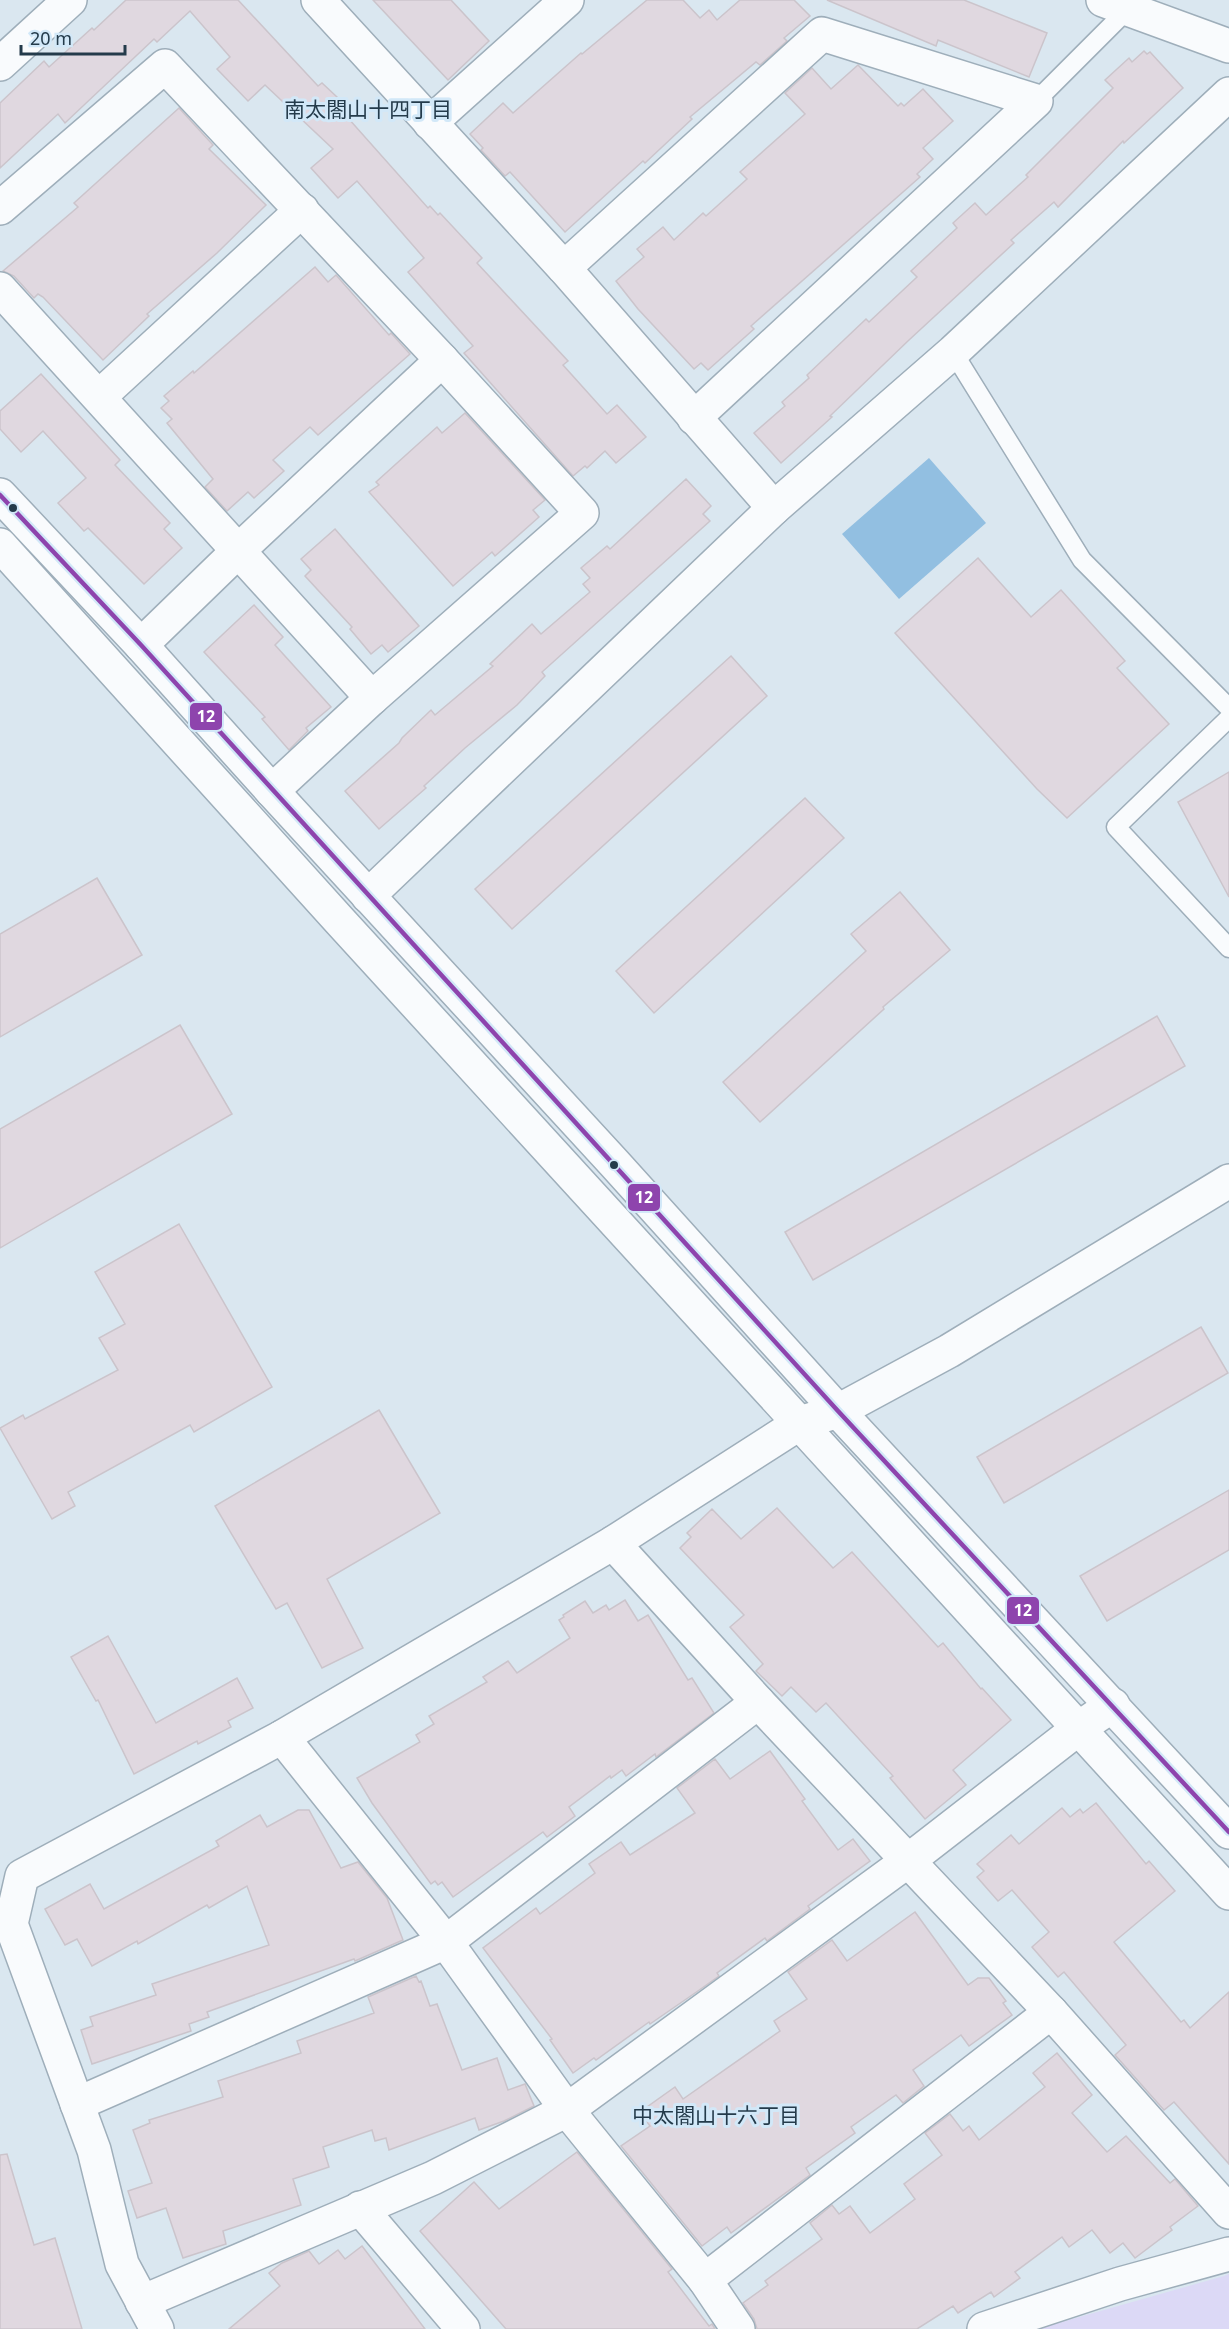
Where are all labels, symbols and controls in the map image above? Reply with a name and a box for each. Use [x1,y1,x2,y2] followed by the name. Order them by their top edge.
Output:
[21,18,124,56] scale bar
[30,26,72,50] text: 20 m
[284,95,452,123] district label: 南太閤山十四丁目
[7,502,19,514] unlabelled marker
[189,702,223,731] line badge: 12
[197,705,215,727] text: 12
[608,1159,620,1171] unlabelled marker
[627,1183,661,1212] line badge: 12
[635,1186,653,1208] text: 12
[1006,1596,1040,1625] line badge: 12
[1014,1599,1032,1621] text: 12
[632,2101,800,2129] district label: 中太閤山十六丁目

